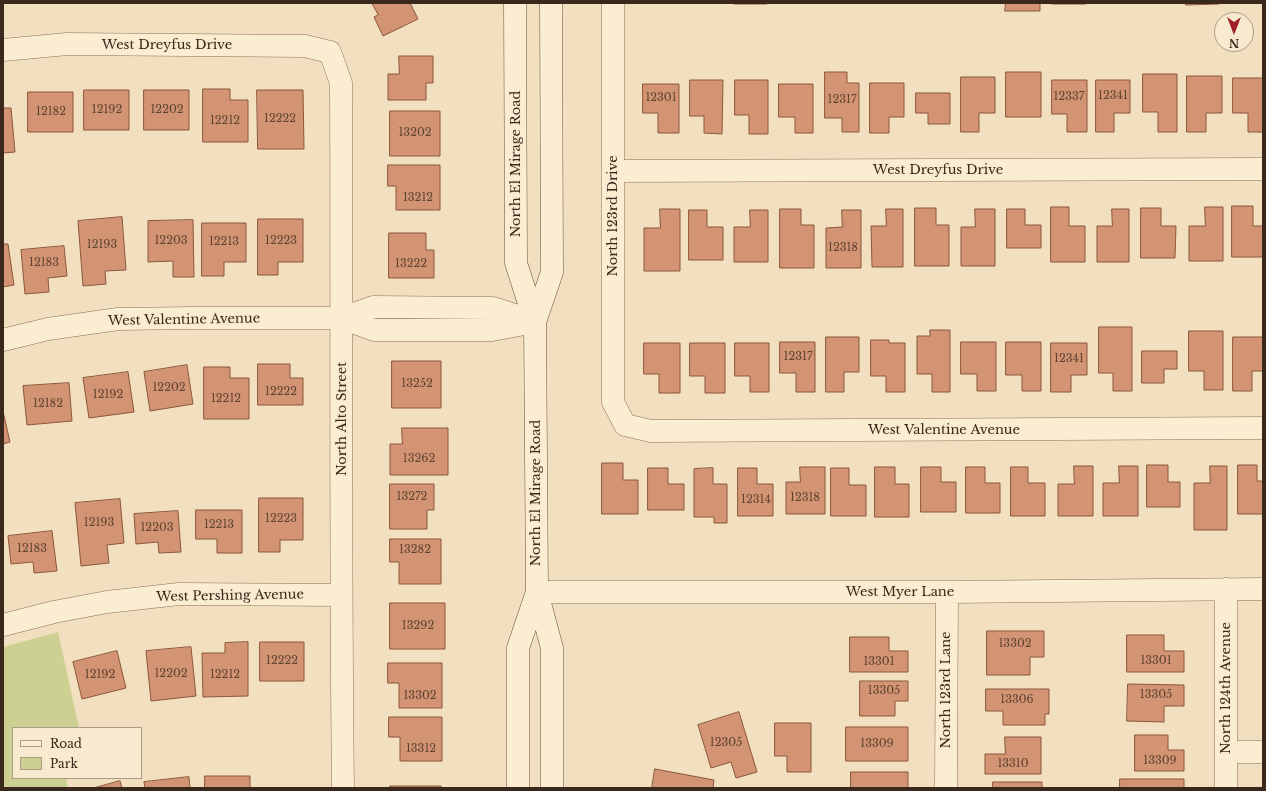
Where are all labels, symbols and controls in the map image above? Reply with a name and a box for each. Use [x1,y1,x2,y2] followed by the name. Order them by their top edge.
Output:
[1214,12,1254,52] north arrow
[1229,36,1239,50] text: N
[102,37,232,53] street label: West Dreyfus Drive
[1098,89,1128,103] house number: 12341
[1054,90,1084,104] house number: 12337
[508,91,524,237] street label: North El Mirage Road
[645,91,677,105] house number: 12301
[828,93,856,107] house number: 12317
[92,103,122,117] house number: 12192
[150,103,184,117] house number: 12202
[36,105,66,119] house number: 12182
[264,112,296,126] house number: 12222
[210,114,240,128] house number: 12212
[398,126,432,140] house number: 13202
[605,155,621,277] street label: North 123rd Drive
[873,162,1003,178] street label: West Dreyfus Drive
[403,191,433,205] house number: 13212
[154,234,188,248] house number: 12203
[265,234,297,248] house number: 12223
[209,235,239,249] house number: 12213
[87,238,117,252] house number: 12193
[828,241,858,255] house number: 12318
[29,256,59,270] house number: 12183
[395,257,427,271] house number: 13222
[108,311,260,329] street label: West Valentine Avenue
[784,350,812,364] house number: 12317
[1054,352,1084,366] house number: 12341
[334,362,350,476] street label: North Alto Street
[401,377,433,391] house number: 13252
[152,381,186,395] house number: 12202
[265,385,297,399] house number: 12222
[93,388,123,402] house number: 12192
[211,392,241,406] house number: 12212
[33,397,63,411] house number: 12182
[528,420,544,566] street label: North El Mirage Road
[868,422,1020,438] street label: West Valentine Avenue
[403,452,435,466] house number: 13262
[397,490,427,504] house number: 13272
[790,491,820,505] house number: 12318
[741,493,771,507] house number: 12314
[265,512,297,526] house number: 12223
[84,516,114,530] house number: 12193
[204,518,234,532] house number: 12213
[140,521,174,535] house number: 12203
[17,542,47,556] house number: 12183
[399,543,431,557] house number: 13282
[846,584,954,600] street label: West Myer Lane
[156,587,304,605] street label: West Pershing Avenue
[402,619,434,633] house number: 13292
[1218,622,1234,754] street label: North 124th Avenue
[938,631,954,749] street label: North 123rd Lane
[998,637,1032,651] house number: 13302
[266,654,298,668] house number: 12222
[1140,654,1172,668] house number: 13301
[863,655,895,669] house number: 13301
[154,667,188,681] house number: 12202
[85,668,115,682] house number: 12192
[210,668,240,682] house number: 12212
[868,684,900,698] house number: 13305
[1140,688,1172,702] house number: 13305
[403,689,437,703] house number: 13302
[1000,693,1034,707] house number: 13306
[12,727,142,779] legend
[50,736,82,751] text: Road
[710,736,742,750] house number: 12305
[860,737,894,751] house number: 13309
[406,742,436,756] house number: 13312
[1143,754,1177,768] house number: 13309
[50,756,78,771] text: Park
[997,757,1029,771] house number: 13310

